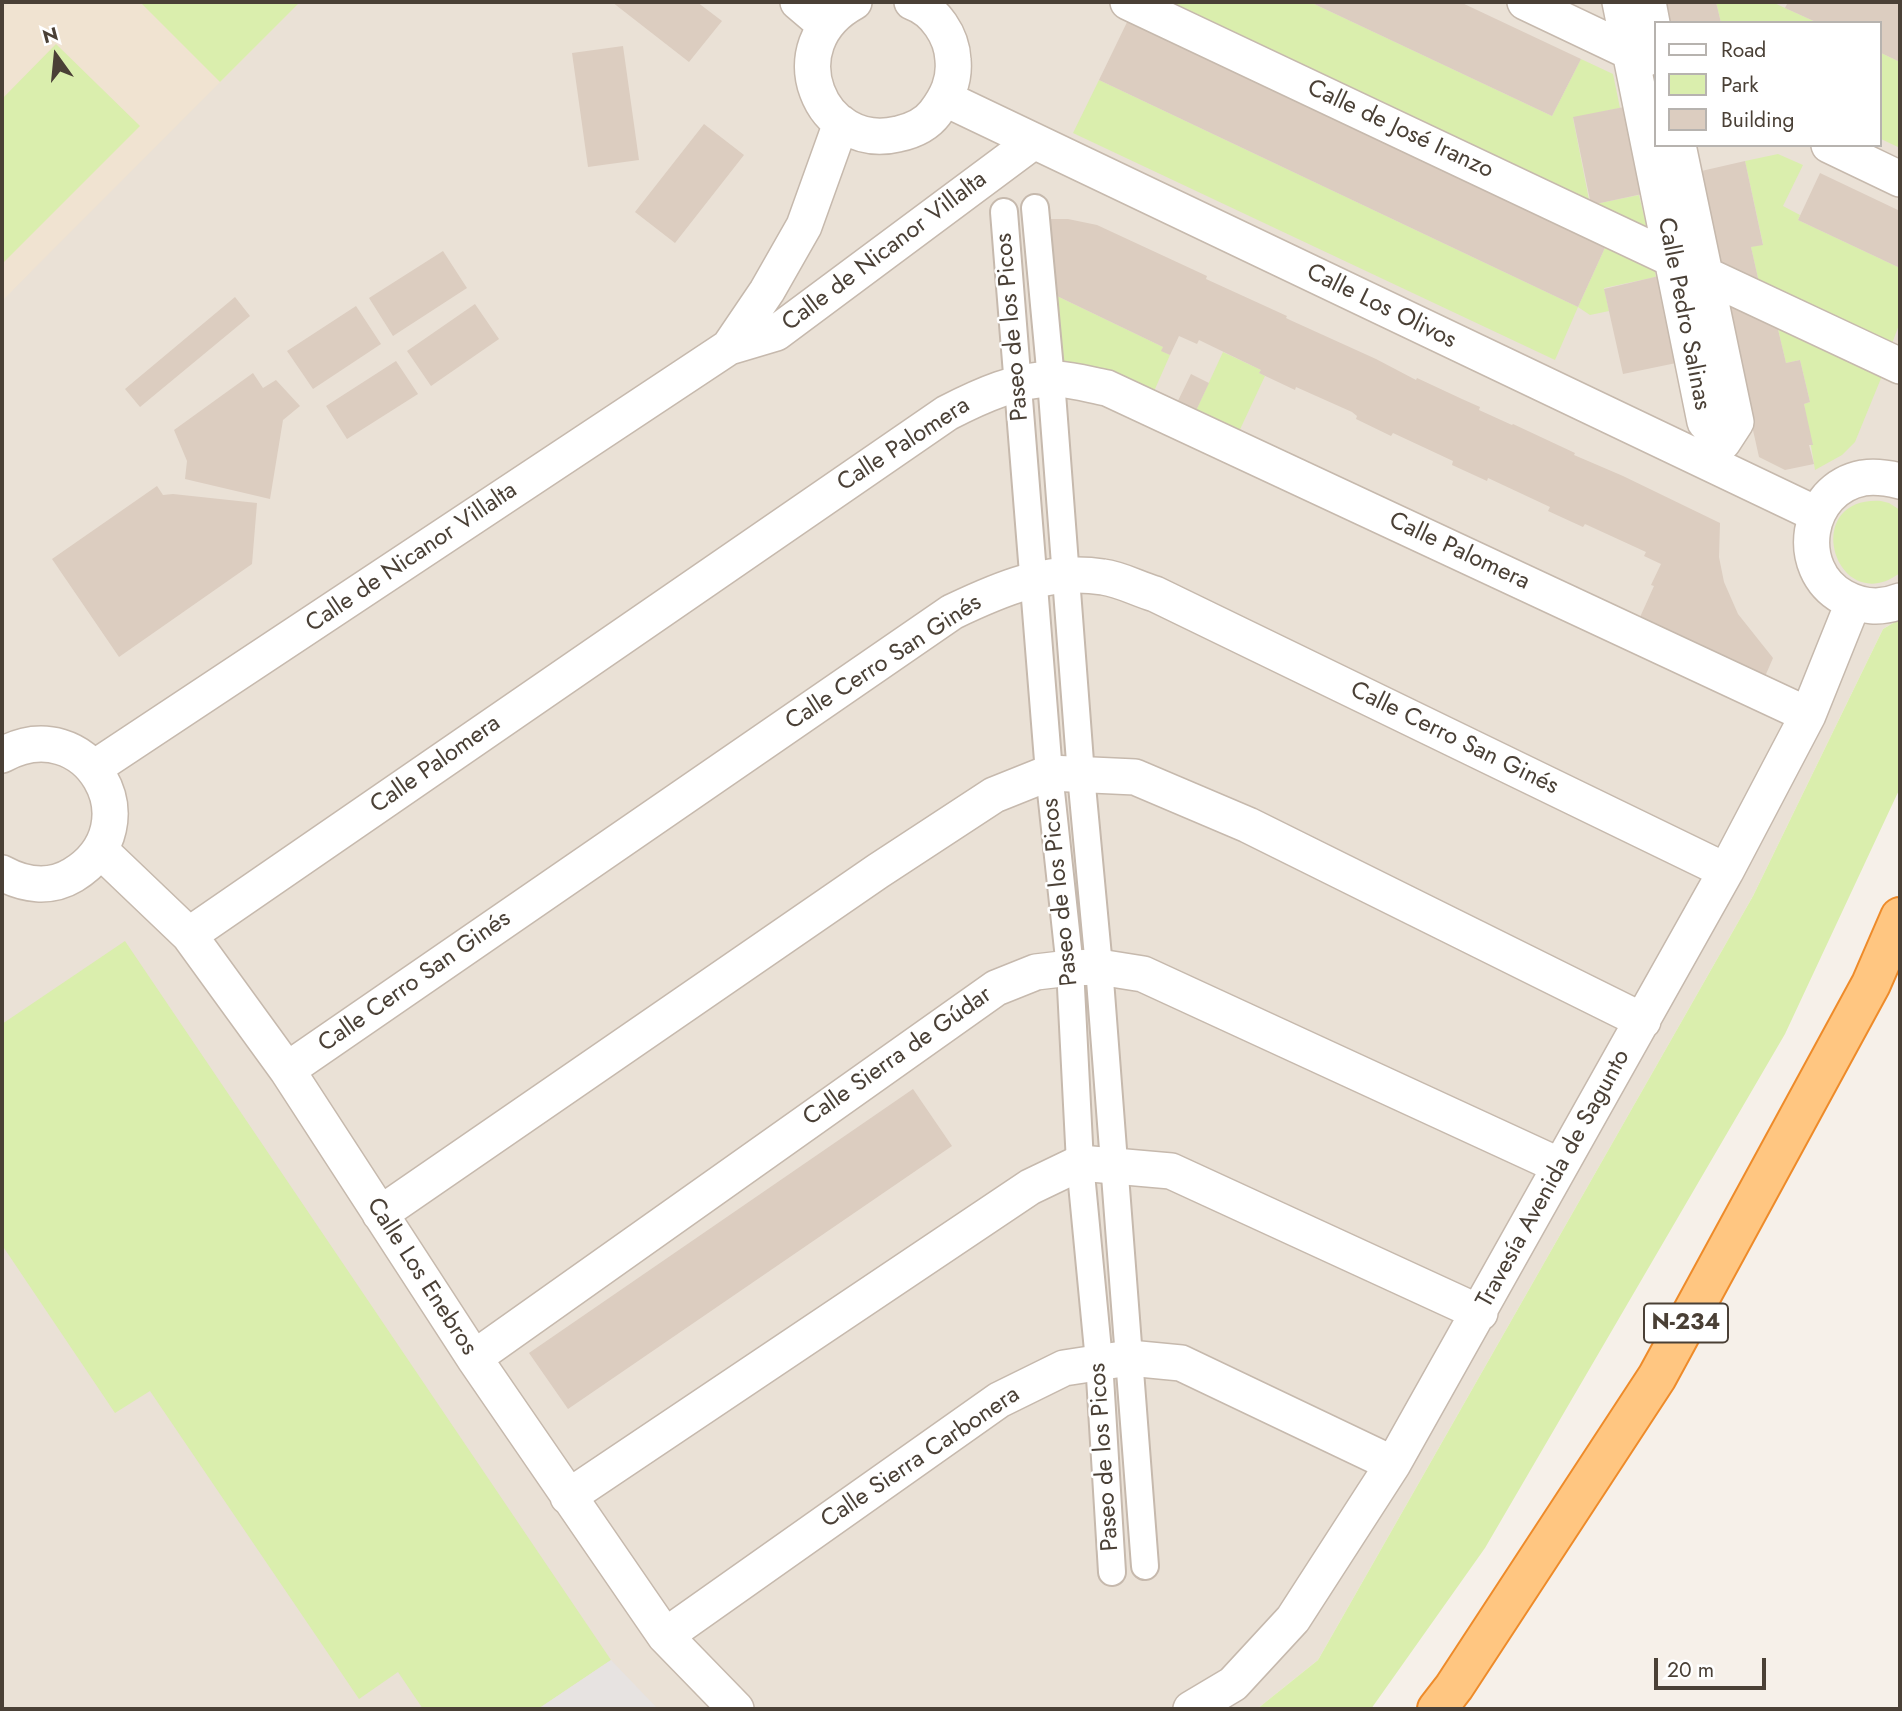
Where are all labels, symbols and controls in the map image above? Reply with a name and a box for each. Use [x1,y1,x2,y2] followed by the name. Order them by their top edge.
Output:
[40,20,61,50] text: N
[21,21,91,91] north arrow
[1654,21,1881,147] legend
[1721,35,1766,65] text: Road
[1721,70,1758,100] text: Park
[1302,74,1498,186] street label: Calle de José Iranzo
[1721,105,1794,135] text: Building
[777,166,993,338] street label: Calle de Nicanor Villalta
[1650,215,1716,413] street label: Calle Pedro Salinas
[990,232,1036,422] street label: Paseo de los Picos
[1301,258,1461,356] street label: Calle Los Olivos
[832,392,976,498] street label: Calle Palomera
[301,477,523,639] street label: Calle de Nicanor Villalta
[1384,507,1534,597] street label: Calle Palomera
[781,589,987,737] street label: Calle Cerro San Ginés
[1345,676,1563,802] street label: Calle Cerro San Ginés
[365,710,507,820] street label: Calle Palomera
[1037,797,1085,987] street label: Paseo de los Picos
[313,905,517,1059] street label: Calle Cerro San Ginés
[798,981,998,1133] street label: Calle Sierra de Gúdar
[1471,1045,1637,1313] street label: Travesía Avenida de Sagunto
[359,1193,483,1361] street label: Calle Los Enebros
[1644,1304,1728,1342] road number: N-234
[1084,1362,1126,1552] street label: Paseo de los Picos
[816,1381,1026,1535] street label: Calle Sierra Carbonera
[1657,1644,1769,1688] scale bar
[1667,1655,1714,1685] text: 20 m

